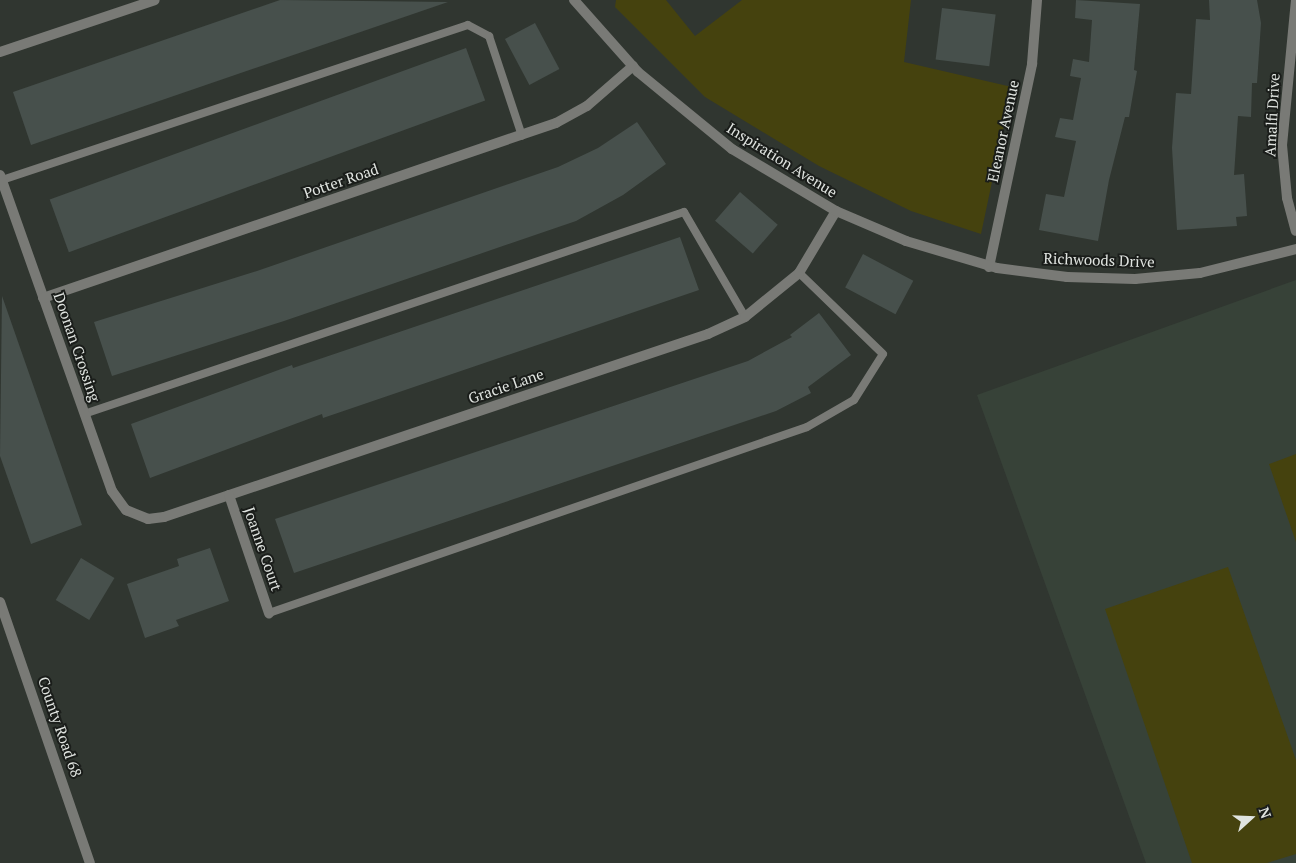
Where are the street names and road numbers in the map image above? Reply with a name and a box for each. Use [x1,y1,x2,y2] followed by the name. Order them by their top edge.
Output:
[1261,73,1283,157] street label: Amalfi Drive
[983,78,1023,184] street label: Eleanor Avenue
[723,119,841,201] street label: Inspiration Avenue
[301,160,381,202] street label: Potter Road
[1043,249,1155,271] street label: Richwoods Drive
[50,290,104,404] street label: Doonan Crossing
[466,365,546,407] street label: Gracie Lane
[240,505,286,593] street label: Joanne Court
[34,674,86,780] street label: County Road 68

